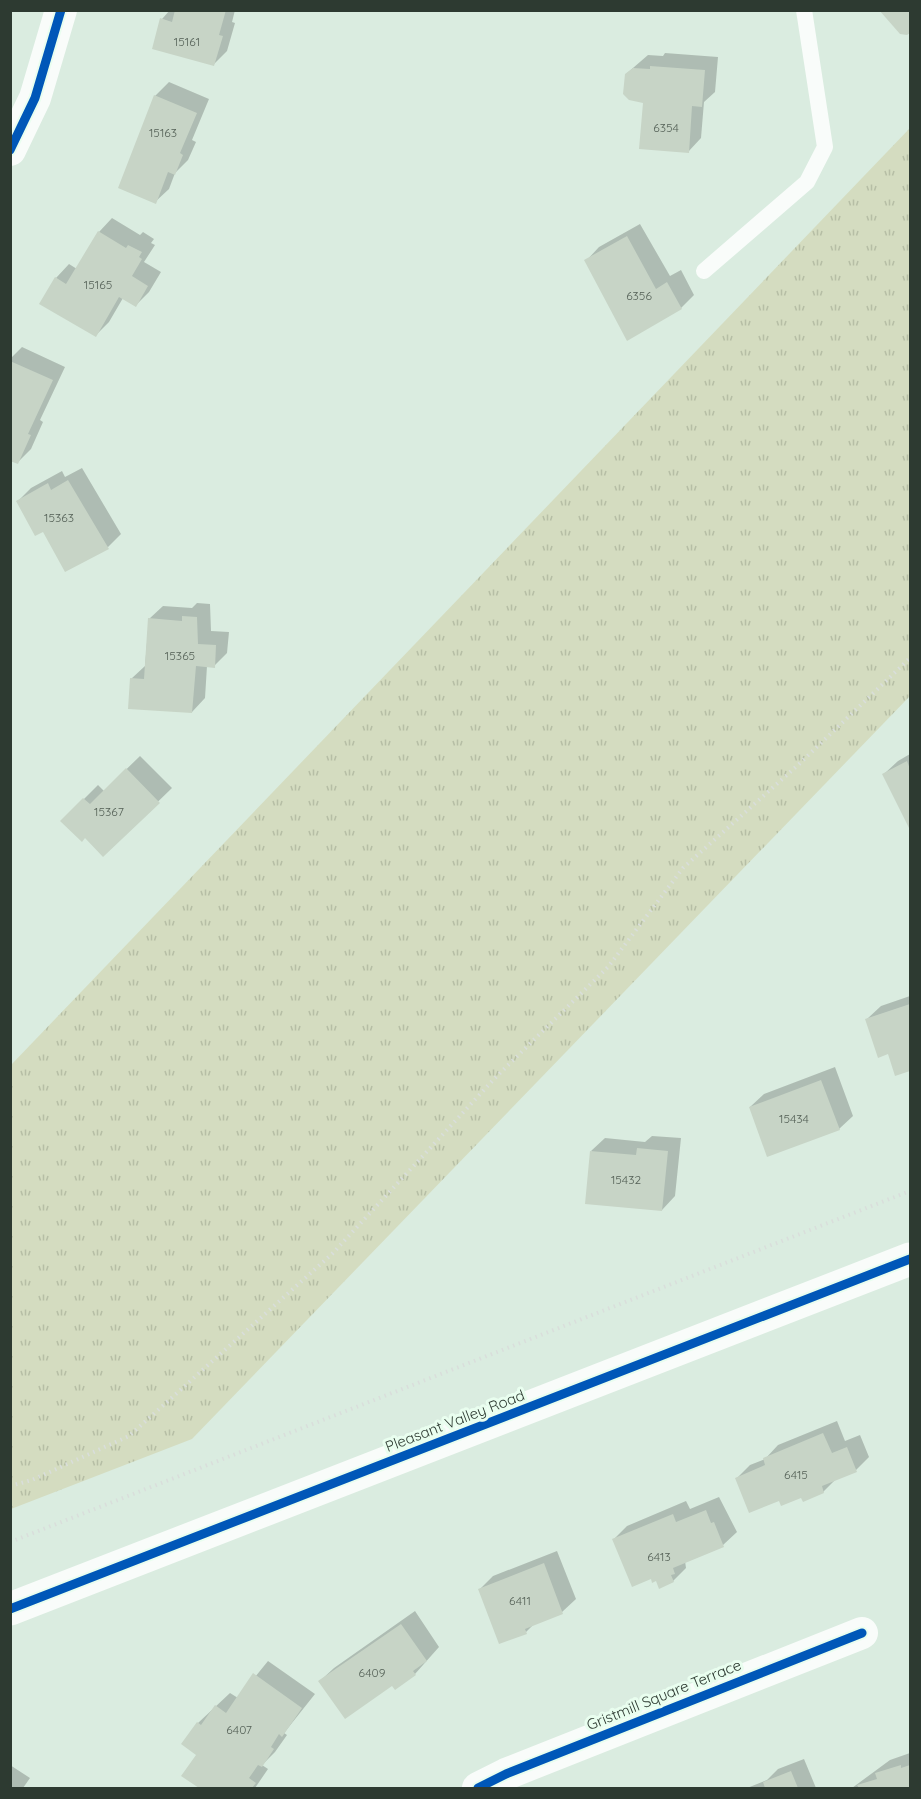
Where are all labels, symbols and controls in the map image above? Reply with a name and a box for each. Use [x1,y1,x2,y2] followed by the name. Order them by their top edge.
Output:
[174,34,200,49] house number: 15161
[653,120,679,135] house number: 6354
[149,125,177,140] house number: 15163
[84,277,112,292] house number: 15165
[626,288,652,303] house number: 6356
[44,510,74,525] house number: 15363
[165,648,195,663] house number: 15365
[94,804,124,819] house number: 15367
[779,1111,809,1126] house number: 15434
[611,1172,641,1187] house number: 15432
[382,1385,527,1456] street label: Pleasant Valley Road
[784,1467,808,1482] house number: 6415
[647,1549,671,1564] house number: 6413
[509,1593,531,1608] house number: 6411
[584,1655,744,1734] street label: Gristmill Square Terrace
[359,1665,386,1680] house number: 6409
[226,1722,252,1737] house number: 6407

